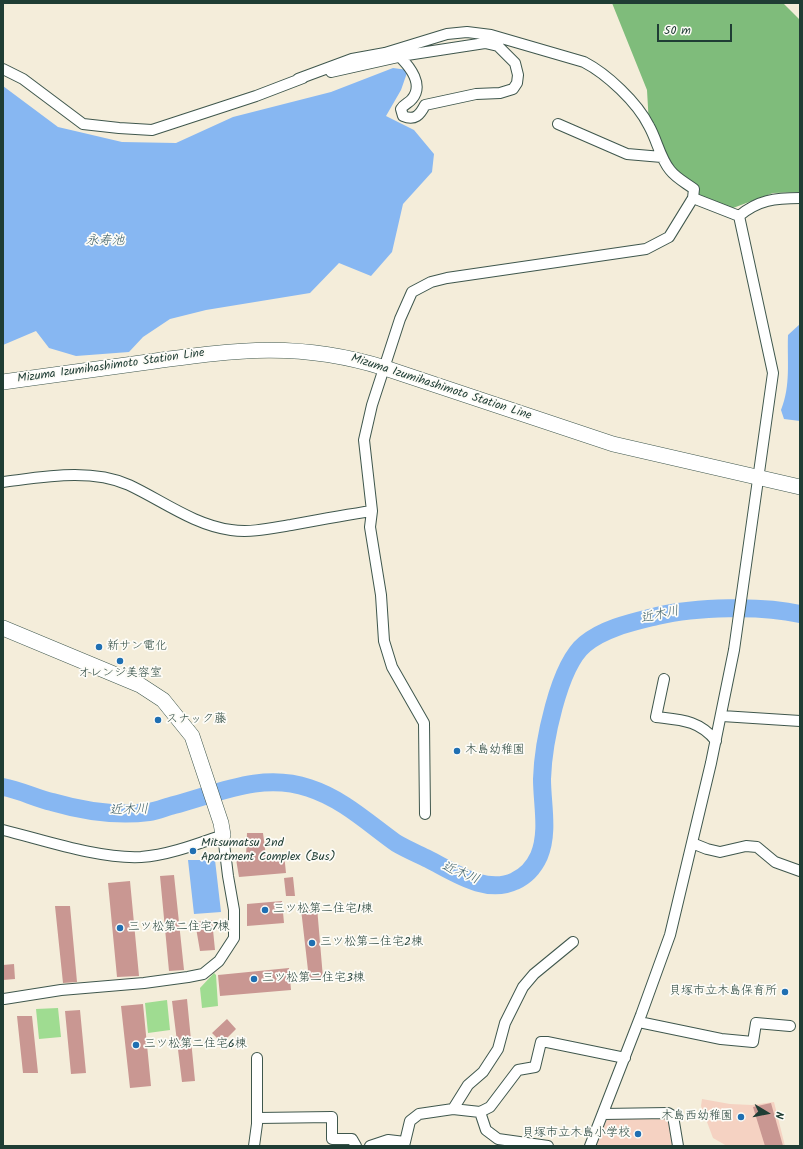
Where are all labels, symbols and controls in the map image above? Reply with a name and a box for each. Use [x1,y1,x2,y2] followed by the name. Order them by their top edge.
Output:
[659,16,734,42] scale bar
[664,21,691,40] text: 50 m
[86,234,124,250] water label: 永寿池
[16,347,206,387] street label: Mizuma Izumihashimoto Station Line
[349,352,533,424] street label: Mizuma Izumihashimoto Station Line
[639,604,681,628] water label: 近木川
[107,640,167,654] place label: 新サン電化
[94,642,104,652] marker: 新サン電化
[115,656,125,666] marker: オレンジ美容室
[78,667,162,681] place label: オレンジ美容室
[166,713,226,727] place label: スナック藤
[153,715,163,725] marker: スナック藤
[465,744,525,758] place label: 木島幼稚園
[452,746,462,756] marker: 木島幼稚園
[109,803,149,819] water label: 近木川
[201,837,336,865] place label: Mitsumatsu 2nd Apartment Complex (Bus)
[188,846,198,856] marker: Mitsumatsu 2nd Apartment Complex (Bus)
[439,859,481,889] water label: 近木川
[273,903,373,917] place label: 三ツ松第二住宅1棟
[260,905,270,915] marker: 三ツ松第二住宅1棟
[128,921,230,935] place label: 三ツ松第二住宅7棟
[115,923,125,933] marker: 三ツ松第二住宅7棟
[320,936,423,950] place label: 三ツ松第二住宅2棟
[307,938,317,948] marker: 三ツ松第二住宅2棟
[262,972,365,986] place label: 三ツ松第二住宅3棟
[249,974,259,984] marker: 三ツ松第二住宅3棟
[669,985,777,999] place label: 貝塚市立木島保育所
[780,987,790,997] marker: 貝塚市立木島保育所
[144,1038,247,1052] place label: 三ツ松第二住宅6棟
[131,1040,141,1050] marker: 三ツ松第二住宅6棟
[747,1093,787,1133] north arrow
[661,1110,733,1124] place label: 木島西幼稚園
[769,1110,788,1120] text: N
[736,1112,746,1122] marker: 木島西幼稚園
[522,1127,630,1141] place label: 貝塚市立木島小学校
[633,1129,643,1139] marker: 貝塚市立木島小学校

